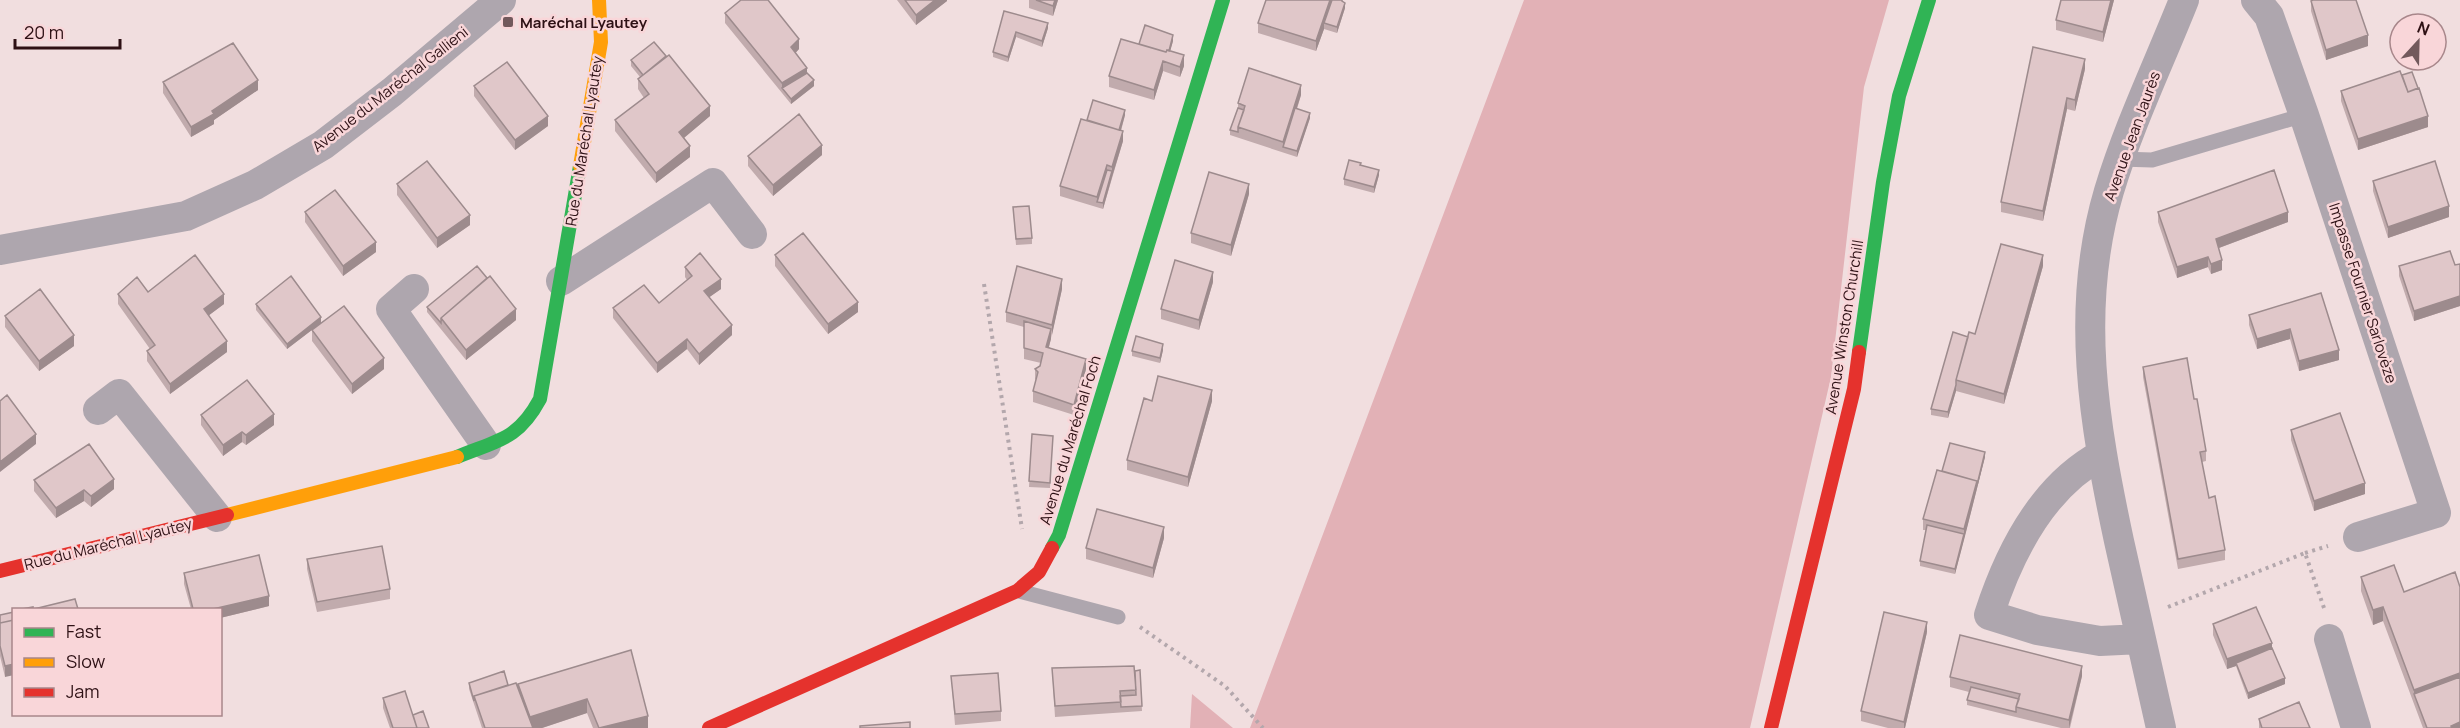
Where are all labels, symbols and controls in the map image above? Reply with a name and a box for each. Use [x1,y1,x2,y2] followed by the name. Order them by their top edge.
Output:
[15,12,120,50] scale bar
[520,12,648,33] place label: Maréchal Lyautey
[2388,12,2448,72] north arrow
[501,15,515,29] marker: Maréchal Lyautey
[2414,16,2433,40] text: N
[24,20,64,44] text: 20 m
[308,21,472,157] street label: Avenue du Maréchal Gallieni
[560,54,608,228] street label: Rue du Maréchal Lyautey
[2099,68,2165,204] street label: Avenue Jean Jaurès
[2324,200,2402,386] street label: Impasse Fournier Sarlovèze
[1820,238,1868,416] street label: Avenue Winston Churchill
[1034,353,1106,527] street label: Avenue du Maréchal Foch
[22,513,194,575] street label: Rue du Maréchal Lyautey
[12,608,222,716] legend
[66,619,101,643] text: Fast
[66,649,106,673] text: Slow
[66,679,100,703] text: Jam

